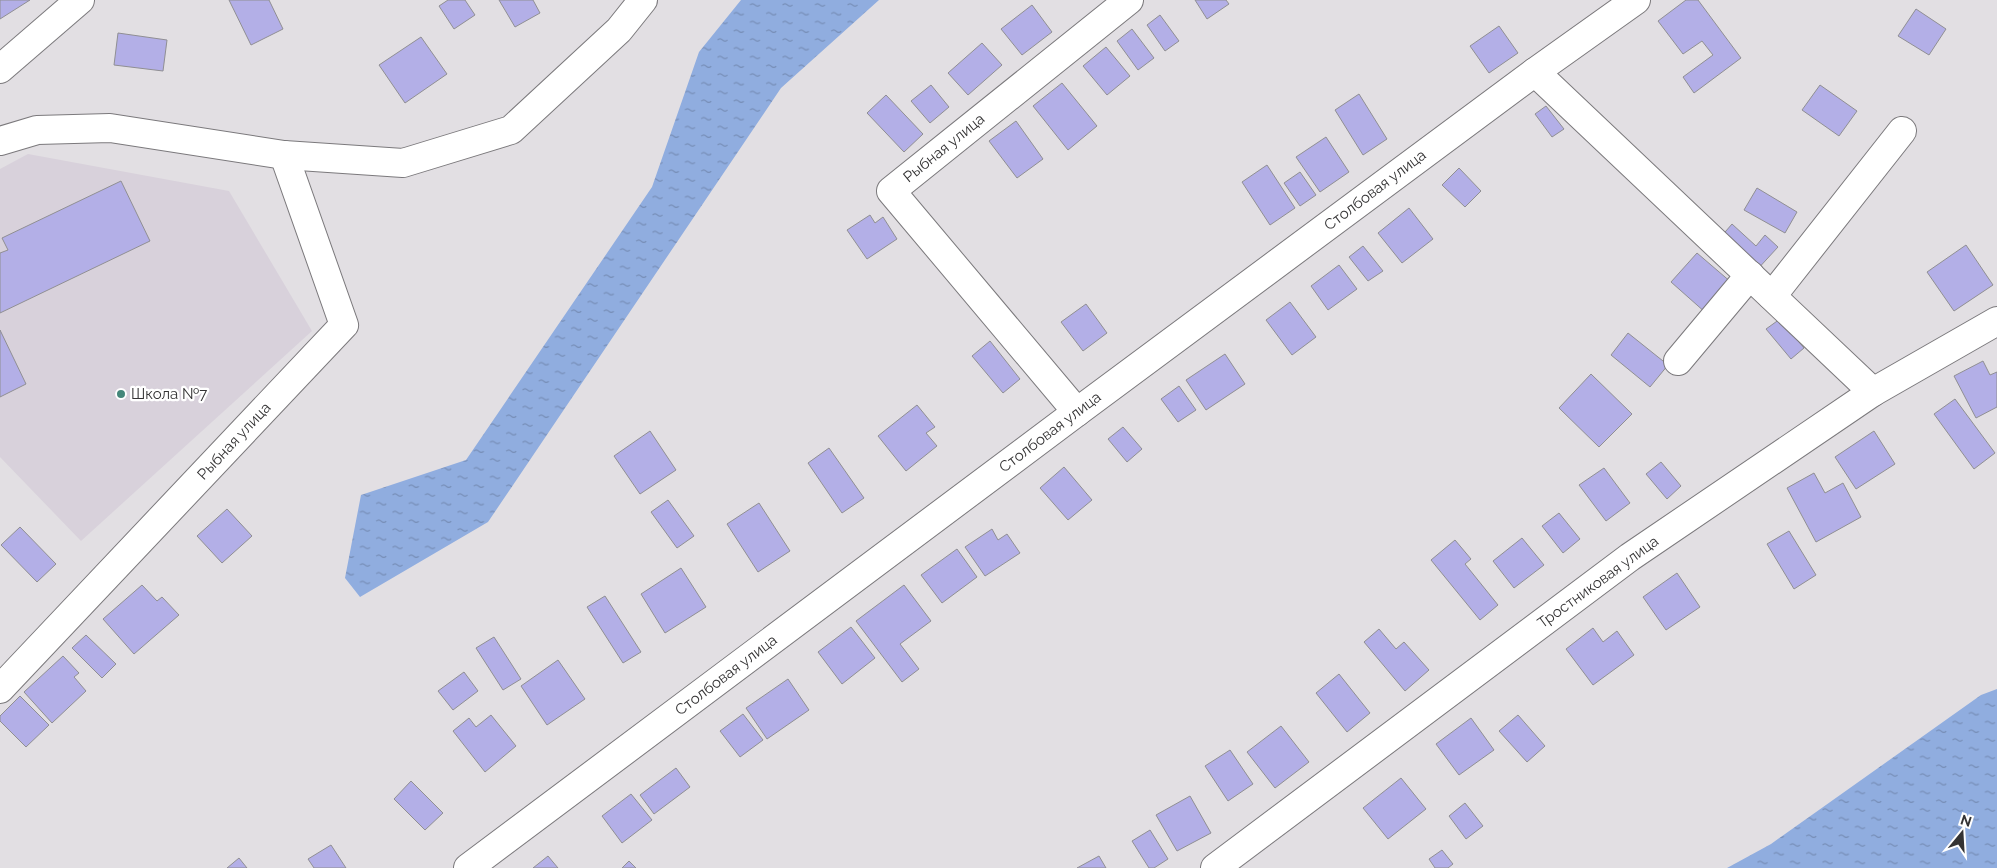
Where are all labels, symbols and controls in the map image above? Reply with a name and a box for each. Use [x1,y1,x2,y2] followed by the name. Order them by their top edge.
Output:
[900,110,988,186] street label: Рыбная улица
[1321,146,1429,234] street label: Столбовая улица
[131,385,207,403] place label: Школа №7
[115,388,127,400] marker: Школа №7
[996,388,1104,476] street label: Столбовая улица
[194,399,274,483] street label: Рыбная улица
[1534,532,1662,632] street label: Тростниковая улица
[672,631,780,719] street label: Столбовая улица
[1937,808,1987,858] north arrow
[1958,811,1974,830] text: N

